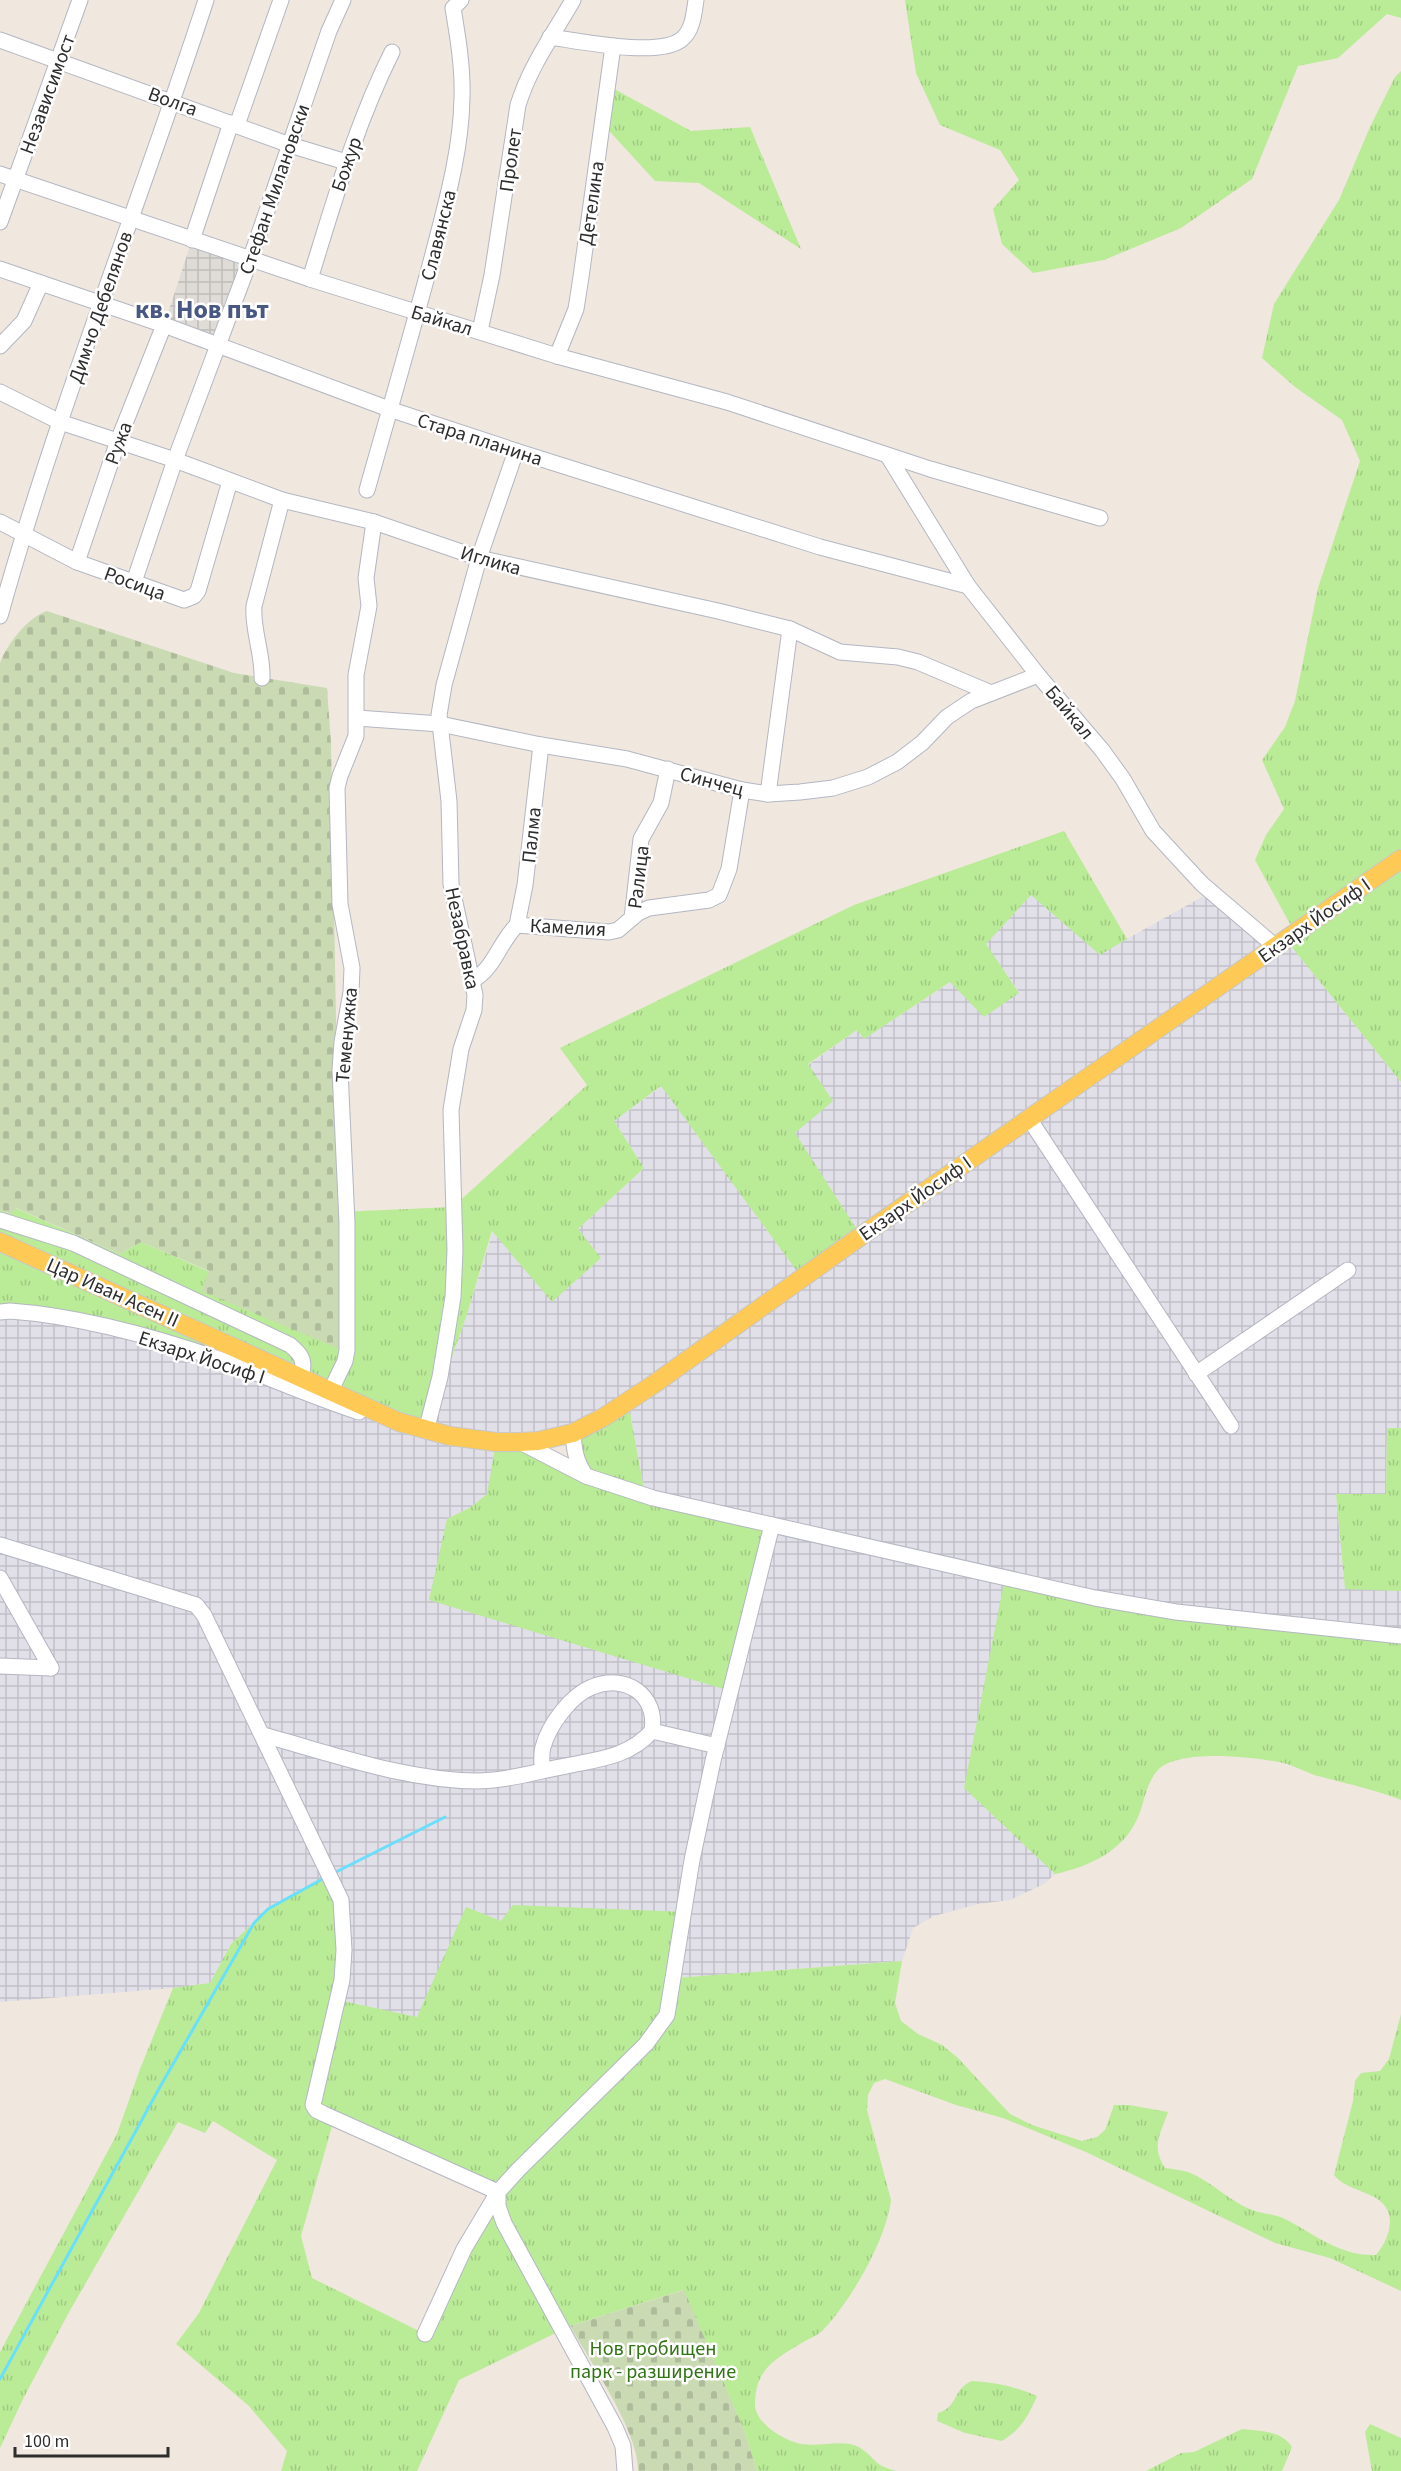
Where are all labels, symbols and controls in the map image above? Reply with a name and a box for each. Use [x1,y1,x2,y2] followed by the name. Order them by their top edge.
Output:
[13,31,83,158] street label: Независимост
[144,80,201,124] street label: Волга
[233,100,317,278] street label: Стефан Милановски
[493,126,529,194] street label: Пролет
[325,133,369,196] street label: Божур
[572,159,612,247] street label: Детелина
[414,187,464,284] street label: Славянска
[62,228,140,387] street label: Димчо Дебелянов
[135,291,269,328] district label: кв. Нов път
[407,298,476,344] street label: Байкал
[413,407,546,473] street label: Стара планина
[98,418,140,469] street label: Ружа
[457,539,524,583] street label: Иглика
[100,560,169,608] street label: Росица
[1038,679,1100,746] street label: Байкал
[677,760,747,804] street label: Синчец
[515,806,549,865] street label: Палма
[621,844,657,910] street label: Ралица
[1253,872,1377,970] street label: Екзарх Йосиф I
[438,884,487,992] street label: Незабравка
[529,912,607,944] street label: Камелия
[329,986,365,1084] street label: Теменужка
[854,1150,978,1248] street label: Екзарх Йосиф I
[42,1251,183,1335] street label: Цар Иван Асен II
[135,1324,269,1392] street label: Екзарх Йосиф I
[570,2335,736,2386] park label: Нов гробищен парк - разширение
[15,2420,168,2458] scale bar
[24,2429,69,2454] text: 100 m

